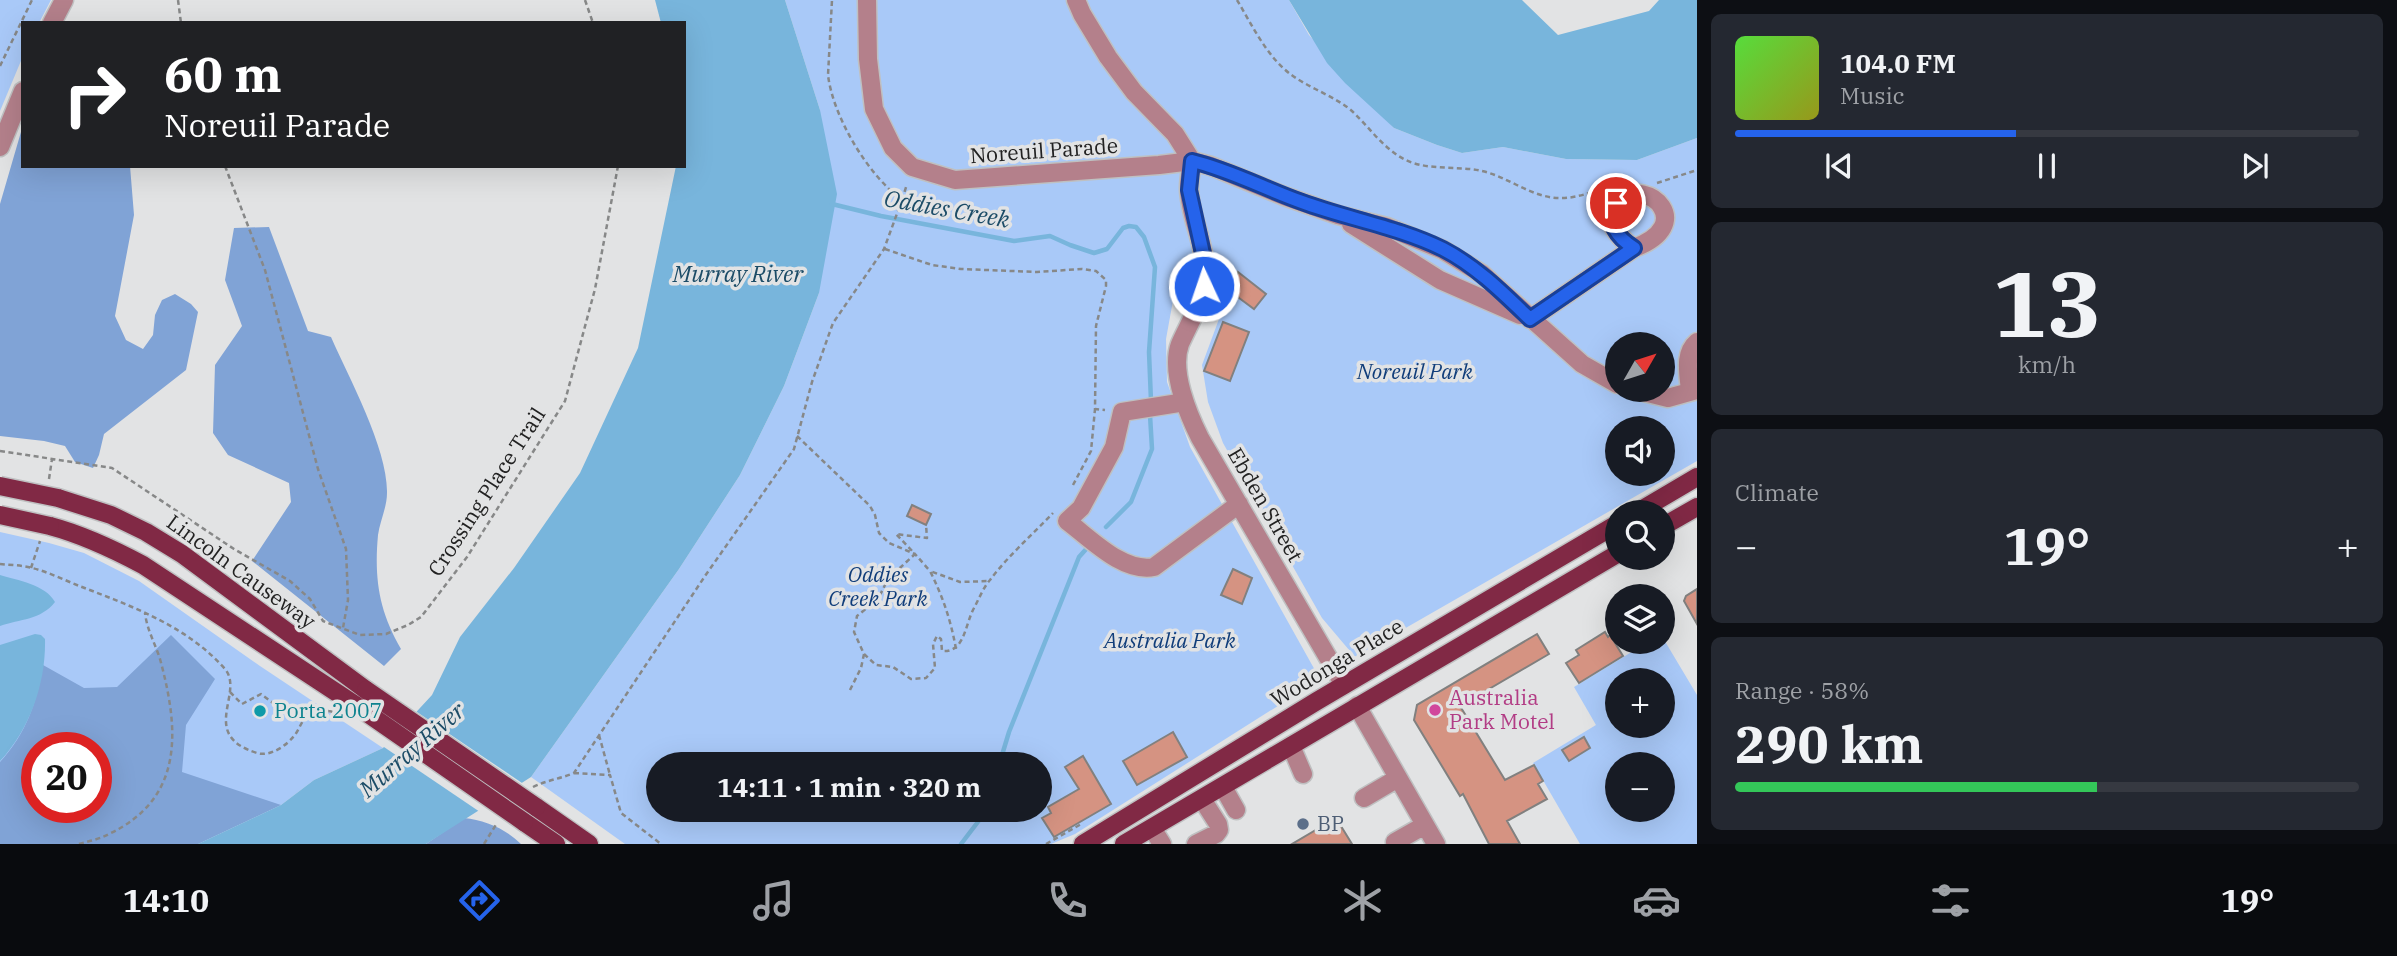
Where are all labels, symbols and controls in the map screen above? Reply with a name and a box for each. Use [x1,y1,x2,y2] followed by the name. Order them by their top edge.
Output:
[164,42,282,105] text: 60 m
[1840,46,1956,80] text: 104.0 FM
[49,49,140,140] icon: right
[1840,80,1905,110] text: Music
[164,104,390,146] text: Noreuil Parade
[969,131,1119,169] street label: Noreuil Parade
[1820,147,1858,185] icon: previous
[2028,147,2066,185] icon: pause
[2236,147,2274,185] icon: next
[1586,173,1646,233] pin
[882,182,1013,234] water label: Oddies Creek
[1597,184,1635,222] icon: arrive
[1992,244,2102,362] text: 13
[1167,249,1241,323] position arrow
[672,258,804,288] water label: Murray River
[1605,332,1675,402] north arrow
[1605,332,1675,822] map controls
[2018,349,2076,379] text: km/h
[1356,357,1474,385] park label: Noreuil Park
[421,402,551,581] street label: Crossing Place Trail
[1605,416,1675,486] button: sound
[1222,442,1310,567] street label: Ebden Street
[1735,477,1819,507] text: Climate
[1605,500,1675,570] button: search
[162,508,322,635] street label: Lincoln Causeway
[2004,512,2090,579] text: 19°
[1735,521,1758,570] text: −
[2336,521,2359,570] text: +
[828,560,929,612] park label: Oddies Creek Park
[1605,584,1675,654] button: layers
[1265,612,1408,713] street label: Wodonga Place
[1102,626,1237,654] park label: Australia Park
[1605,668,1675,738] button: +
[1735,675,1869,705] text: Range · 58%
[1449,683,1555,735] place label: Australia Park Motel
[351,694,471,804] water label: Murray River
[274,696,382,724] place label: Porta 2007
[1427,702,1443,718] marker: Australia Park Motel
[252,703,268,719] marker: Porta 2007
[1735,710,1924,777] text: 290 km
[21,732,112,823] speed limit sign: 20
[1605,752,1675,822] button: −
[717,770,981,804] text: 14:11 · 1 min · 320 m
[1317,809,1344,837] place label: BP
[1295,816,1311,832] marker: BP
[455,876,504,925] icon: directions
[749,876,798,925] icon: music
[1043,876,1092,925] icon: phone
[1338,876,1387,925] icon: climate
[1632,876,1681,925] icon: car
[1926,876,1975,925] icon: filters
[123,879,209,921] text: 14:10
[2221,879,2274,921] text: 19°

